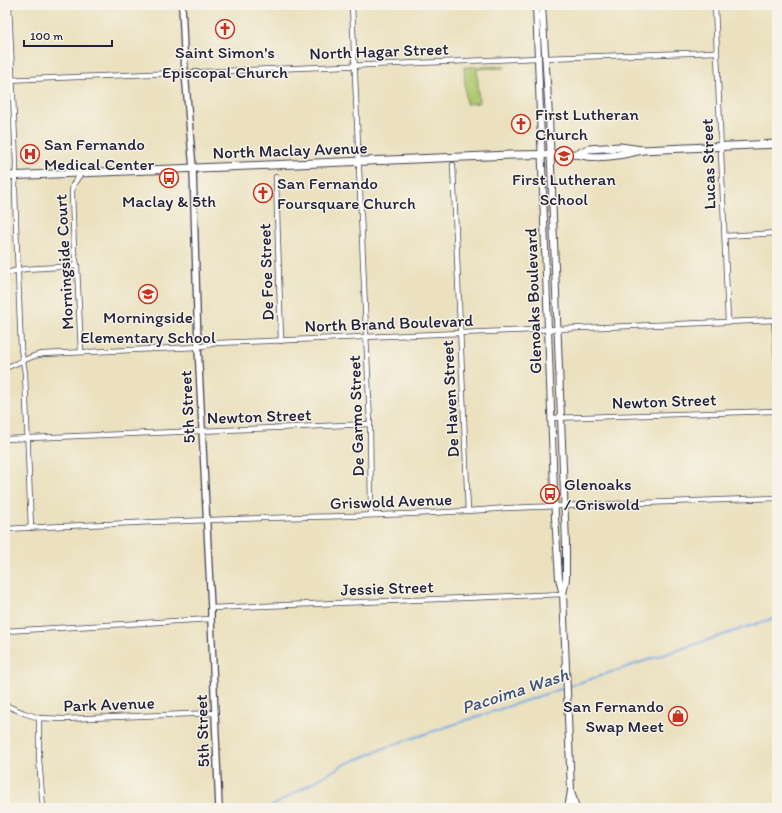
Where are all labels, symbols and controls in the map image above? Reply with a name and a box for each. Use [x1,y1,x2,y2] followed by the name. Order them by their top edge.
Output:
[214,18,236,40] church icon: Saint Simon's Episcopal Church
[24,22,112,48] scale bar
[30,29,63,43] text: 100 m
[309,39,450,63] street label: North Hagar Street
[162,42,288,82] place label: Saint Simon's Episcopal Church
[535,104,639,144] place label: First Lutheran Church
[510,113,532,135] church icon: First Lutheran Church
[696,118,720,210] street label: Lucas Street
[44,134,154,174] place label: San Fernando Medical Center
[212,137,368,163] street label: North Maclay Avenue
[19,143,41,165] hospital icon: San Fernando Medical Center
[553,145,575,167] school or university icon: First Lutheran School
[158,167,180,189] bus stop icon: Maclay & 5th
[512,169,616,209] place label: First Lutheran School
[277,173,416,213] place label: San Fernando Foursquare Church
[252,182,274,204] church icon: San Fernando Foursquare Church
[122,191,216,211] place label: Maclay & 5th
[50,193,78,330] street label: Morningside Court
[254,223,278,321] street label: De Foe Street
[520,228,546,374] street label: Glenoaks Boulevard
[137,283,159,305] school or university icon: Morningside Elementary School
[80,307,216,347] place label: Morningside Elementary School
[304,310,474,336] street label: North Brand Boulevard
[437,339,463,458] street label: De Haven Street
[344,354,368,477] street label: De Garmo Street
[175,369,199,444] street label: 5th Street
[611,389,717,413] street label: Newton Street
[206,404,312,428] street label: Newton Street
[564,474,640,514] place label: Glenoaks / Griswold
[539,483,561,505] bus stop icon: Glenoaks / Griswold
[330,489,452,513] street label: Griswold Avenue
[340,576,435,600] street label: Jessie Street
[459,663,572,719] water label: Pacoima Wash
[63,692,155,716] street label: Park Avenue
[191,694,213,768] street label: 5th Street
[563,696,664,736] place label: San Fernando Swap Meet
[667,705,689,727] shop icon: San Fernando Swap Meet

